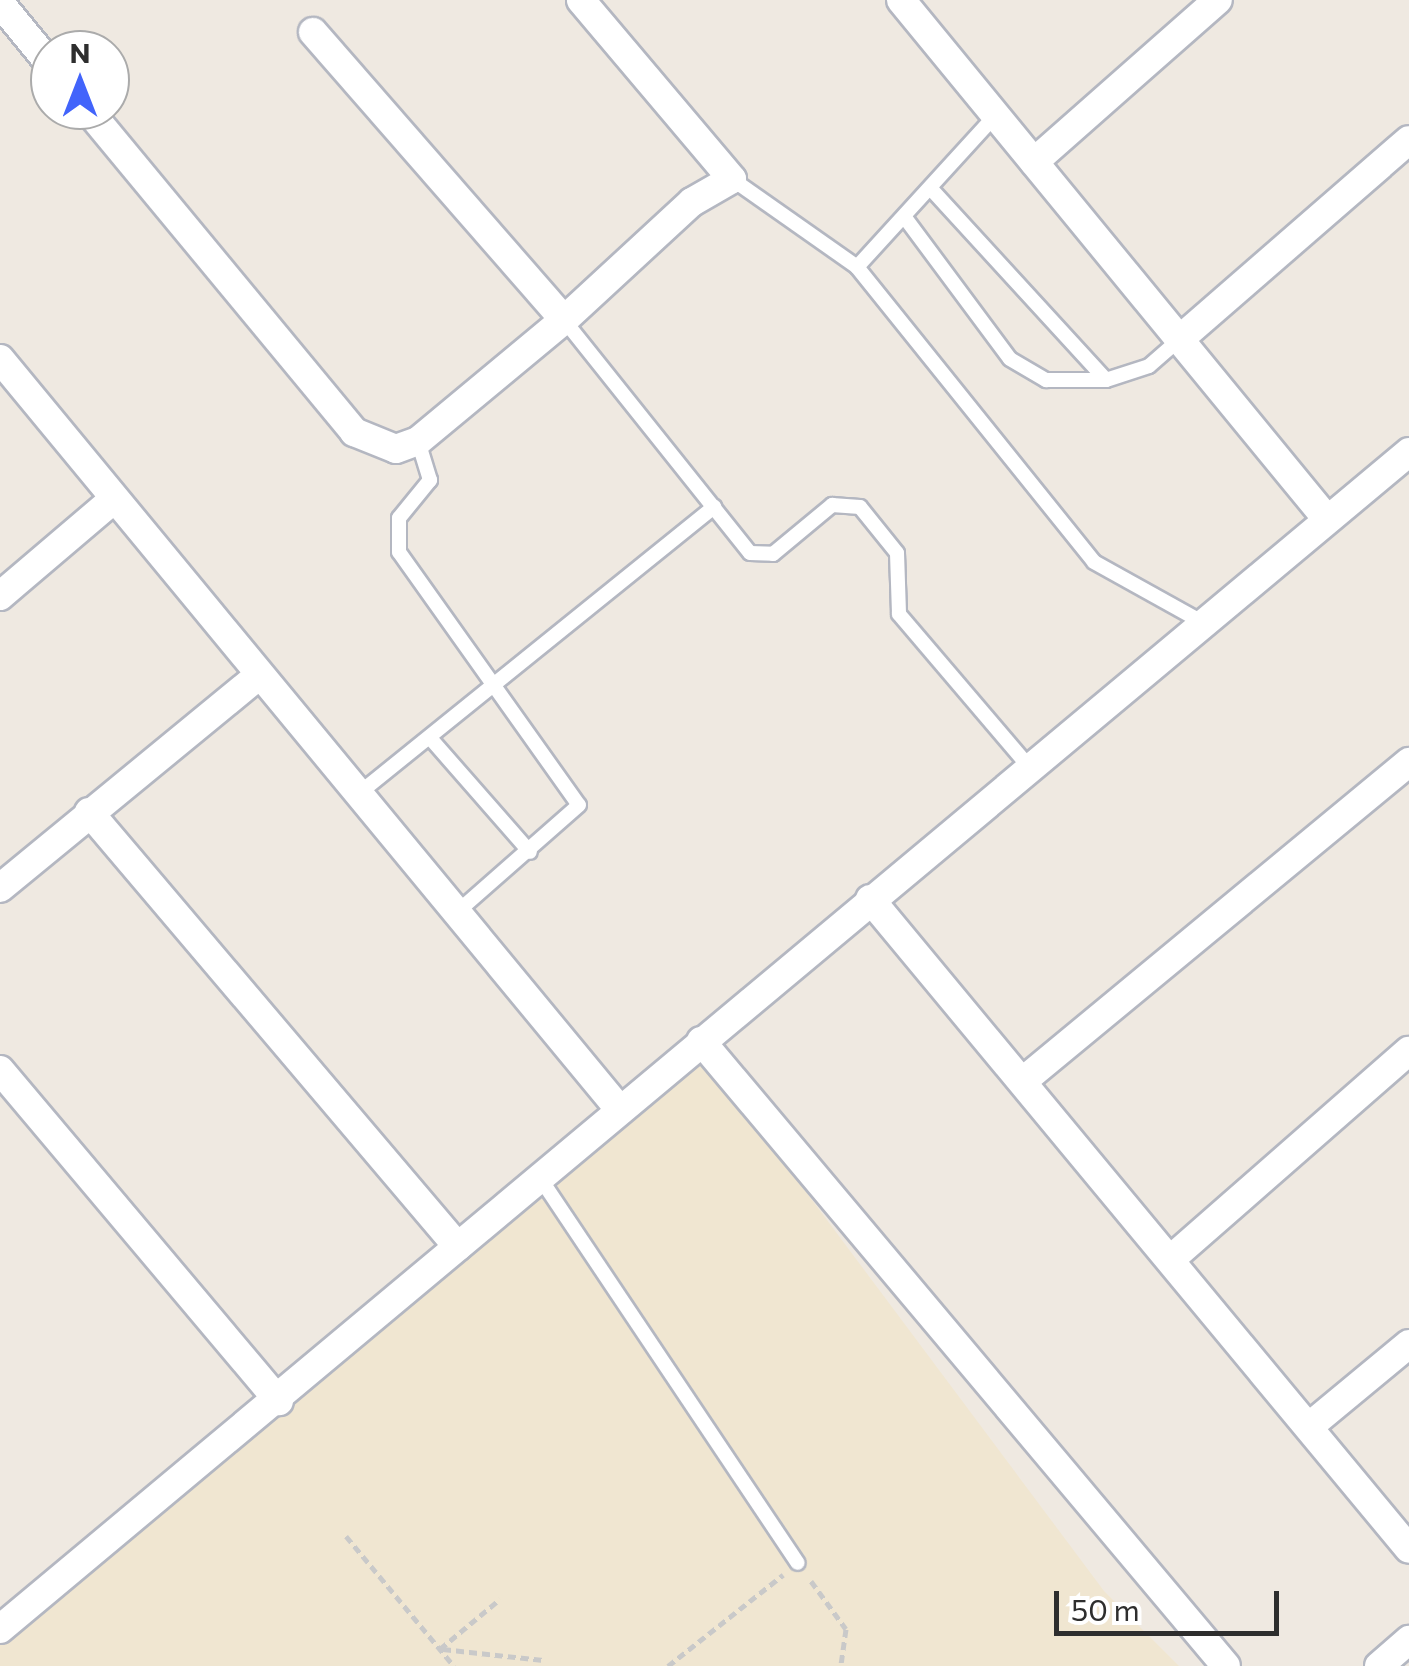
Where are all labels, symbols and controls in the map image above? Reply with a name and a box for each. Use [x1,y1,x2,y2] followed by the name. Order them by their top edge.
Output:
[30,30,130,130] north arrow
[70,35,91,69] text: N
[1059,1571,1284,1633] scale bar
[1071,1590,1140,1627] text: 50 m

